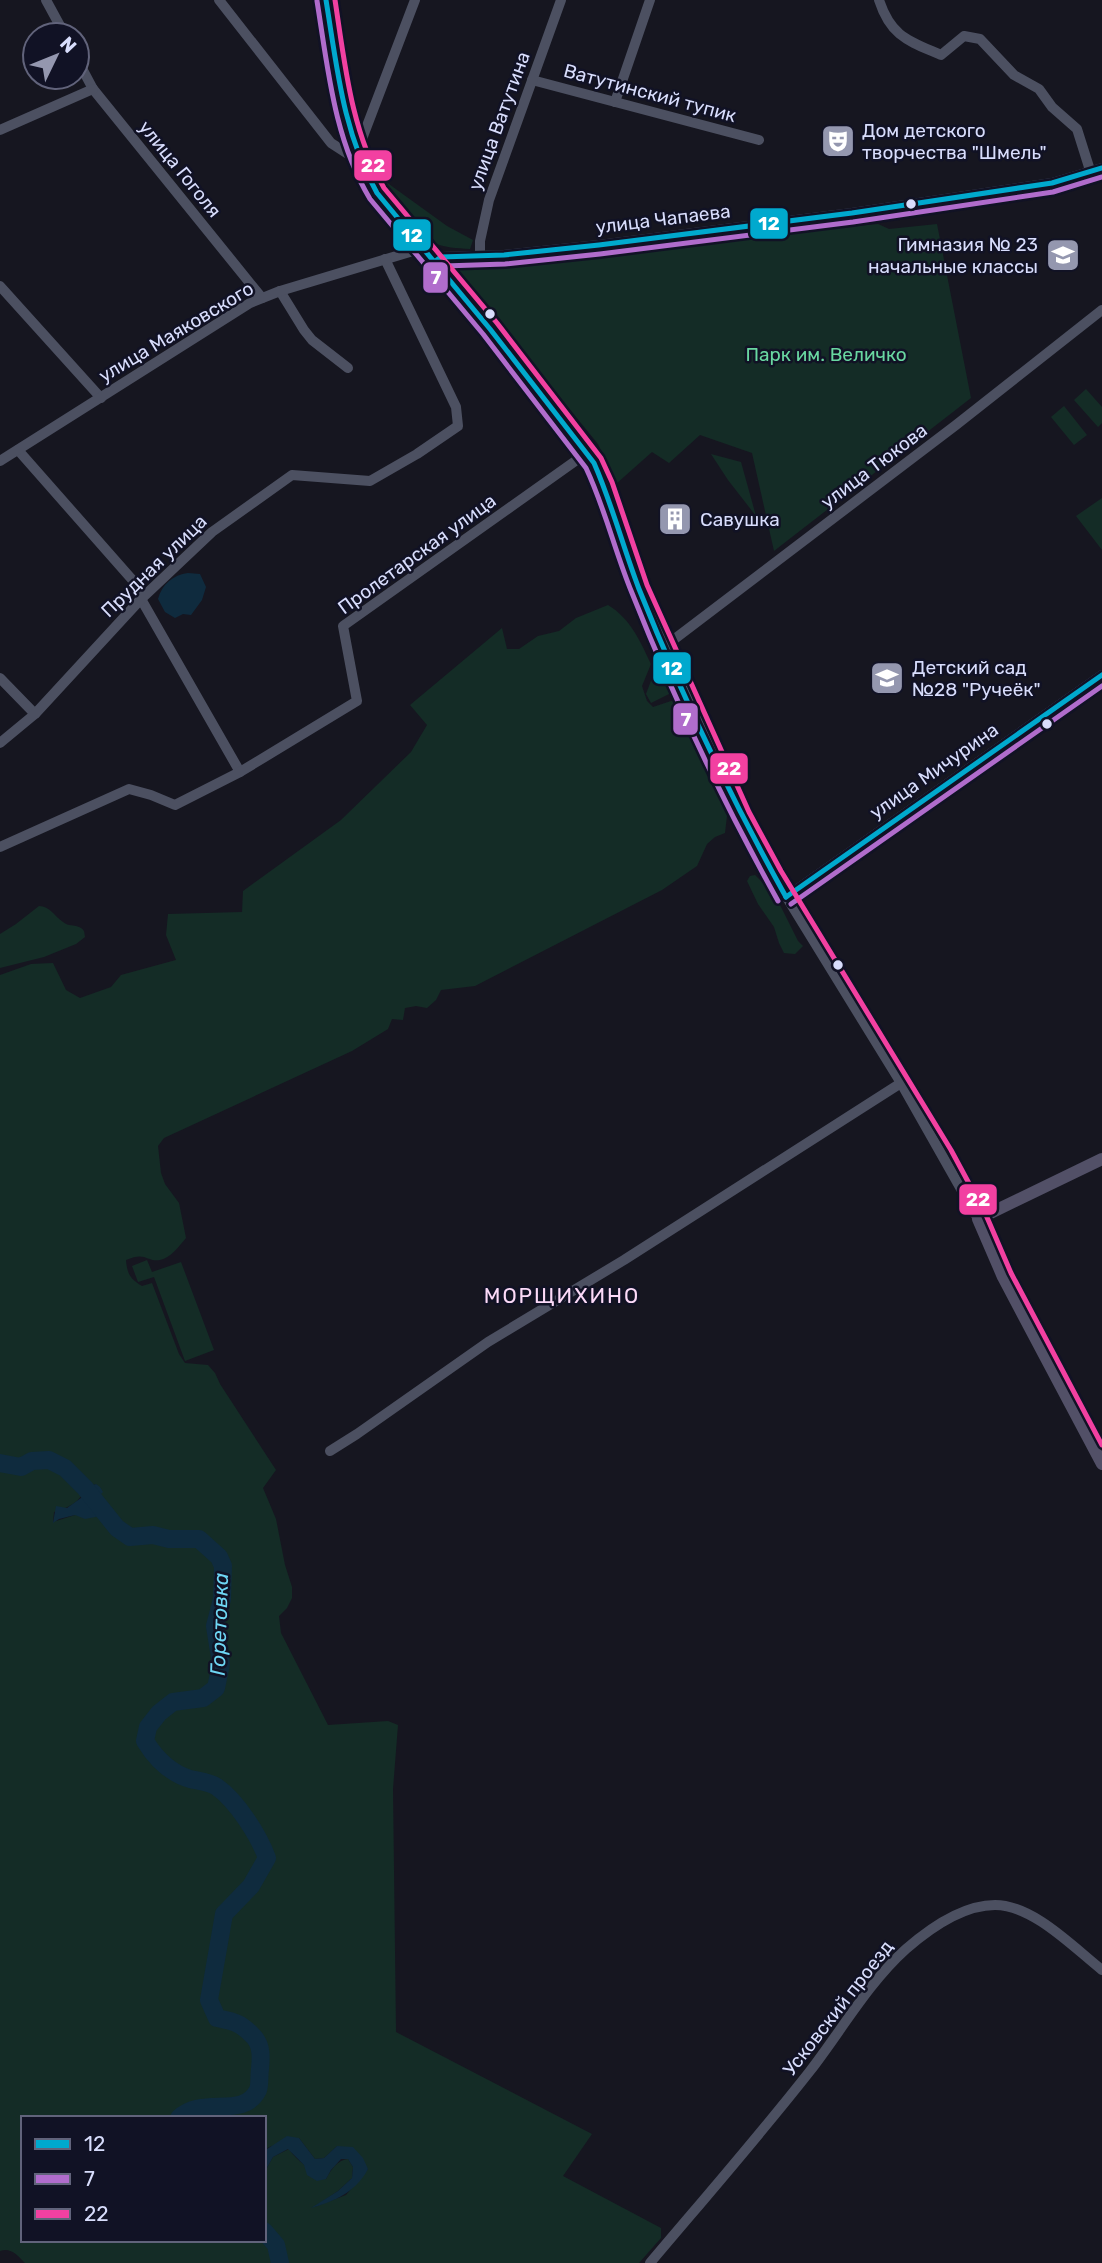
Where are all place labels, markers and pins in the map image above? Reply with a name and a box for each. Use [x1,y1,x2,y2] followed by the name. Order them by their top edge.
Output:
[862,119,1047,164] place label: Дом детского творчества "Шмель"
[819,122,857,160] theatre icon: Дом детского творчества "Шмель"
[904,197,918,211] unlabelled marker
[868,233,1038,278] place label: Гимназия № 23 начальные классы
[1044,236,1082,274] school or university icon: Гимназия № 23 начальные классы
[483,307,497,321] unlabelled marker
[656,500,694,538] building icon: Савушка
[700,508,780,531] place label: Савушка
[912,656,1041,701] place label: Детский сад №28 "Ручеёк"
[868,659,906,697] school or university icon: Детский сад №28 "Ручеёк"
[1040,717,1054,731] unlabelled marker
[831,958,845,972] unlabelled marker

